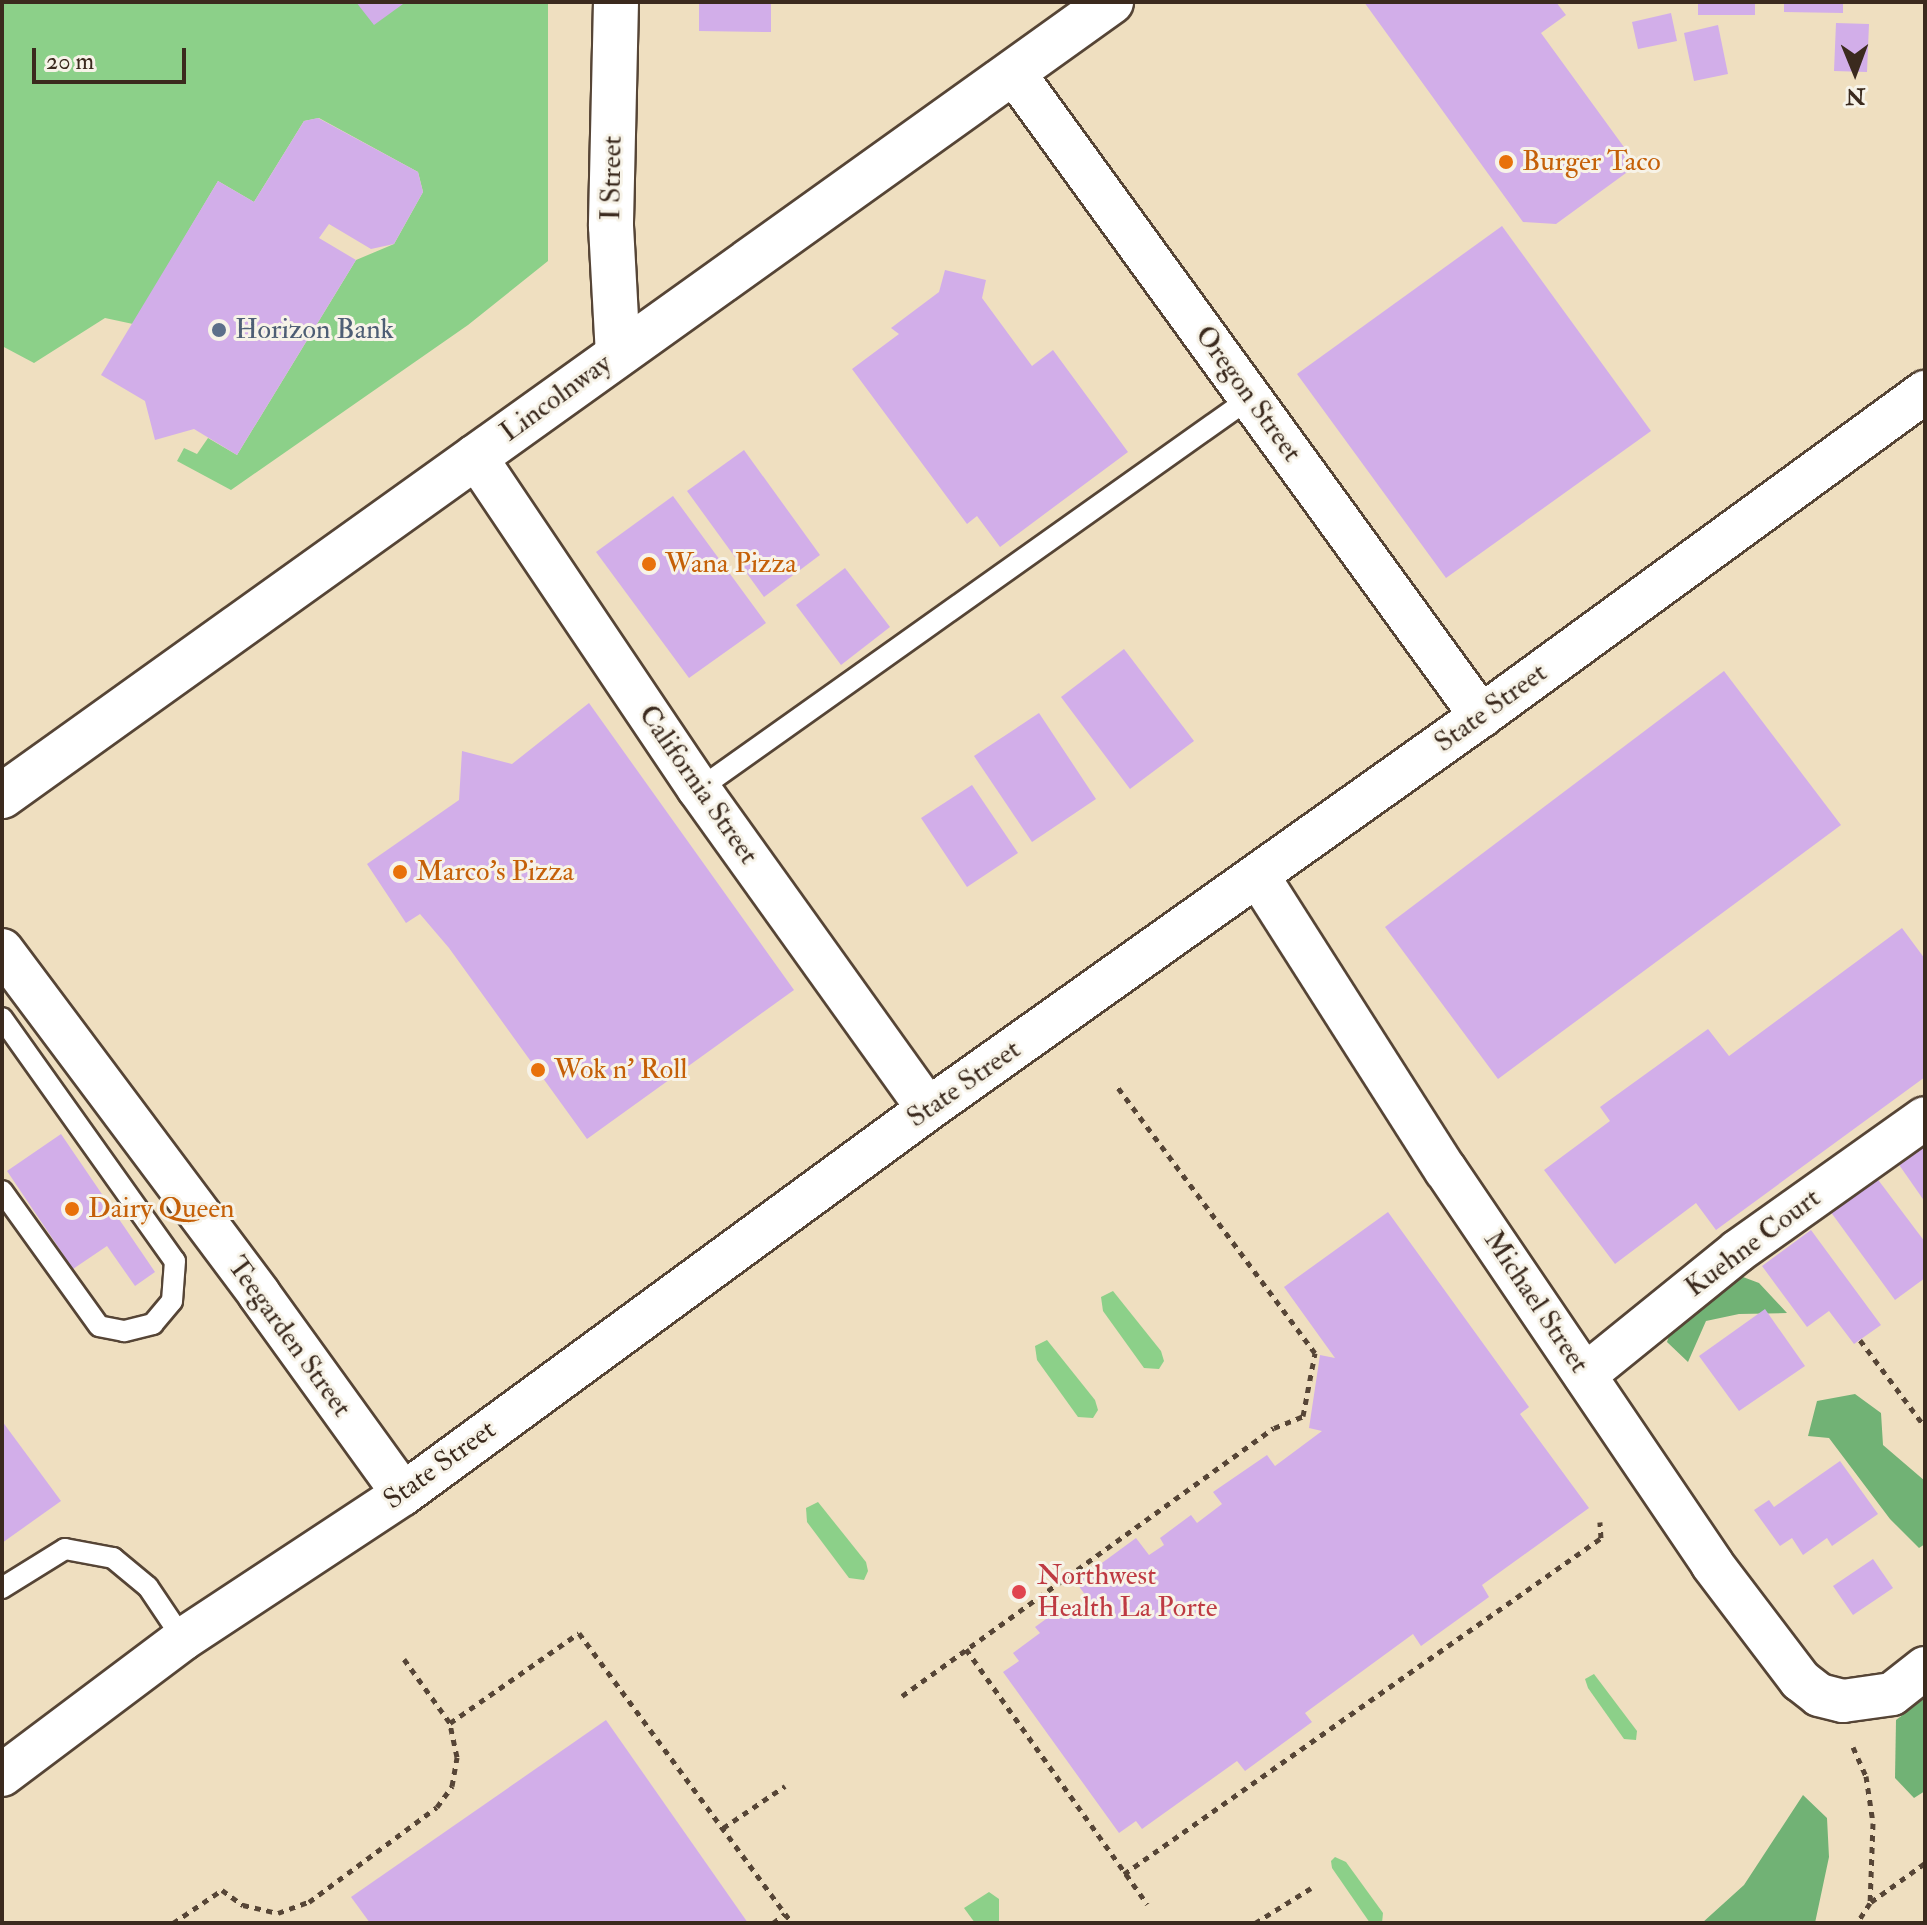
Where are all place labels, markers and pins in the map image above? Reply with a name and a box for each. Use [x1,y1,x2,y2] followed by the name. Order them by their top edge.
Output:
[1522,145,1661,179] place label: Burger Taco
[1497,153,1515,171] marker: Burger Taco
[235,313,394,347] place label: Horizon Bank
[210,321,228,339] marker: Horizon Bank
[665,547,797,581] place label: Wana Pizza
[640,555,658,573] marker: Wana Pizza
[416,855,574,889] place label: Marco's Pizza
[391,863,409,881] marker: Marco's Pizza
[554,1053,688,1087] place label: Wok n' Roll
[529,1061,547,1079] marker: Wok n' Roll
[88,1192,234,1226] place label: Dairy Queen
[63,1200,81,1218] marker: Dairy Queen
[1037,1559,1217,1625] place label: Northwest Health La Porte
[1008,1581,1030,1603] marker: Northwest Health La Porte

